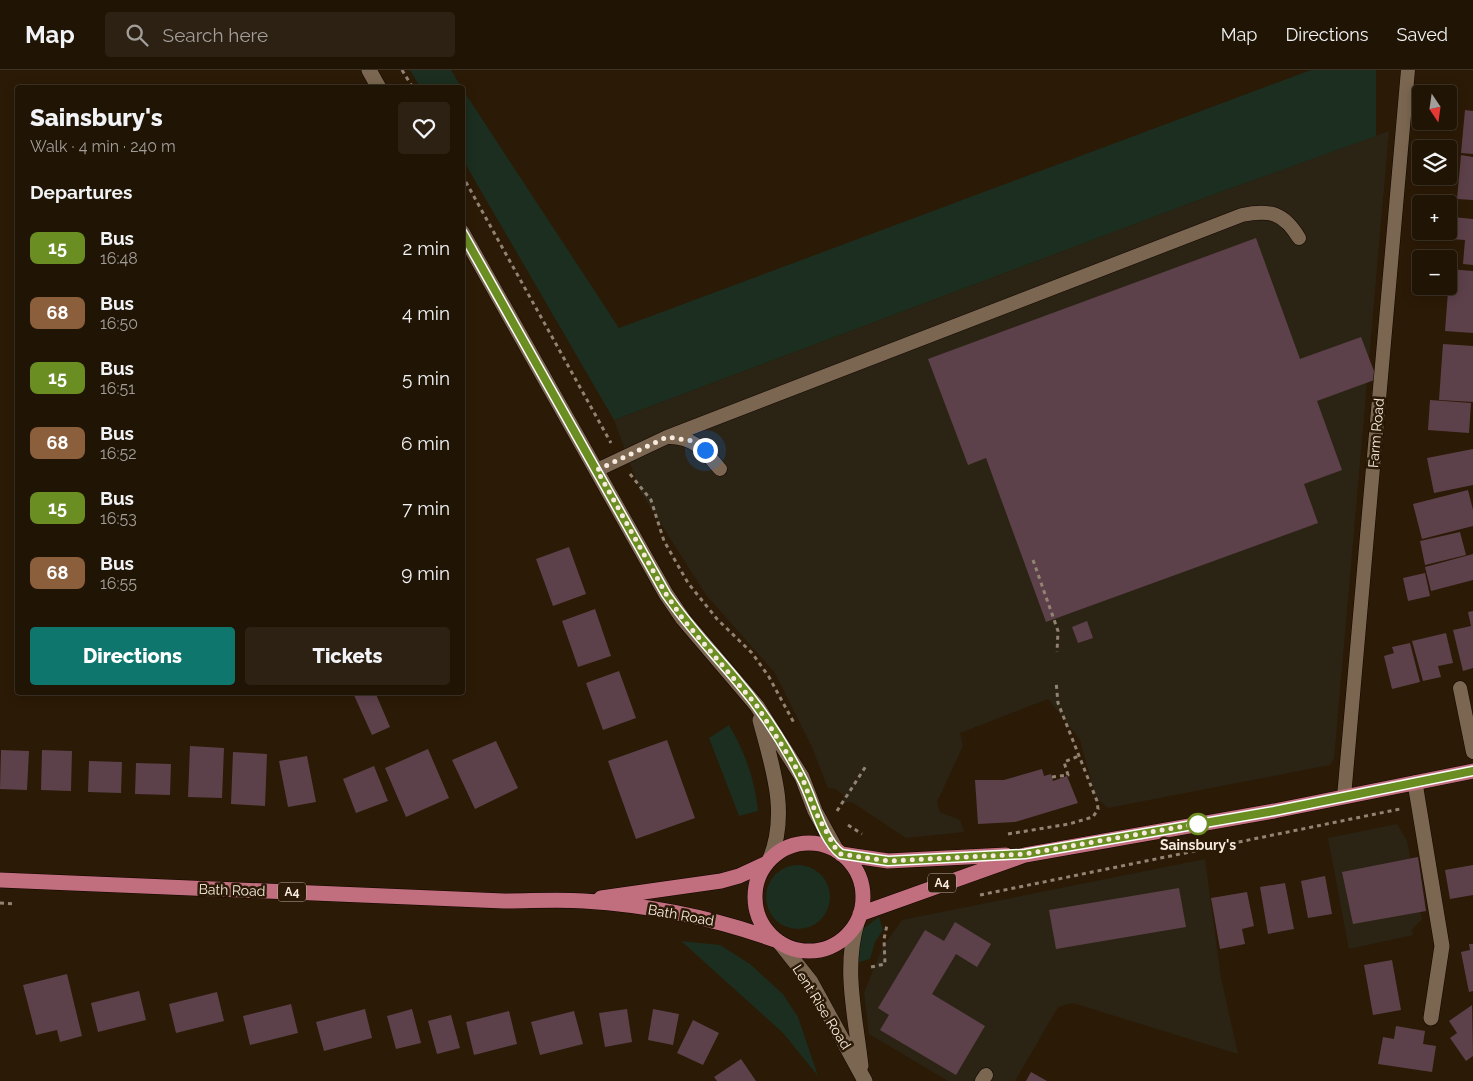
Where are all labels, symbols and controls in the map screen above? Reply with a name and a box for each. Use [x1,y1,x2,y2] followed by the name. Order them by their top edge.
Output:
[105,12,455,57] search box
[25,20,75,49] text: Map
[123,21,151,49] icon: search
[163,24,268,46] text: Search here
[1221,24,1257,45] text: Map
[1285,24,1369,45] text: Directions
[1397,24,1448,45] text: Saved
[1412,85,1458,130] north arrow
[1412,85,1457,295] map controls
[398,102,450,154] button: heart
[30,103,163,132] text: Sainsbury's
[30,137,176,156] text: Walk · 4 min · 240 m
[1412,140,1457,185] button: layers
[30,181,132,203] text: Departures
[1412,195,1457,240] button: +
[100,227,134,249] text: Bus
[48,237,67,258] text: 15
[403,237,450,259] text: 2 min
[100,249,138,268] text: 16:48
[1412,250,1457,295] button: −
[100,292,134,314] text: Bus
[47,302,68,323] text: 68
[402,302,450,324] text: 4 min
[100,314,138,333] text: 16:50
[100,357,134,379] text: Bus
[48,367,67,388] text: 15
[402,367,450,389] text: 5 min
[100,379,135,398] text: 16:51
[1365,397,1387,469] street label: Farm Road
[100,422,134,444] text: Bus
[47,432,68,453] text: 68
[401,432,450,454] text: 6 min
[693,438,718,463] your location
[100,444,137,463] text: 16:52
[100,487,134,509] text: Bus
[48,497,67,518] text: 15
[402,497,450,519] text: 7 min
[100,509,137,528] text: 16:53
[100,552,134,574] text: Bus
[47,562,68,583] text: 68
[401,562,450,584] text: 9 min
[100,574,137,593] text: 16:55
[30,627,235,685] button: Directions
[245,627,450,685] button: Tickets
[1187,813,1209,835] marker: Sainsbury's
[1160,837,1236,853] place label: Sainsbury's
[928,874,956,892] road number: A4
[198,881,266,899] street label: Bath Road
[278,882,306,902] road number: A4
[647,901,715,929] street label: Bath Road
[790,962,854,1052] street label: Lent Rise Road

